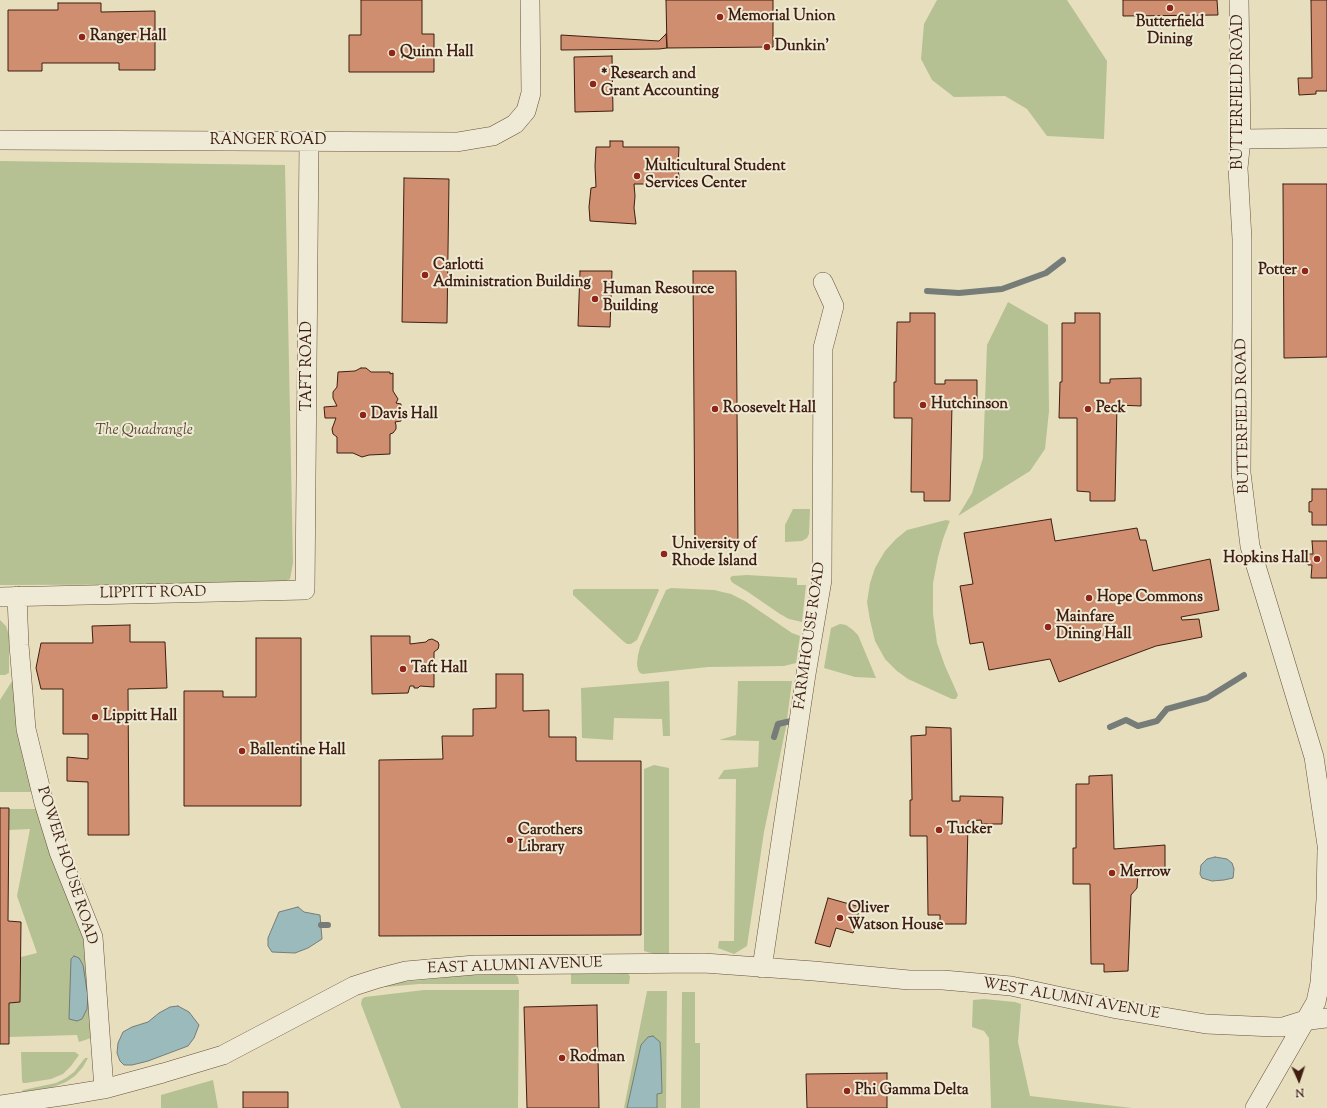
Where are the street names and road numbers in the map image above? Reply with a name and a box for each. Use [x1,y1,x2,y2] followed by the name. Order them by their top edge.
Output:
[1230,14,1248,170] street label: BUTTERFIELD ROAD
[210,132,326,150] street label: RANGER ROAD
[299,321,317,411] street label: TAFT ROAD
[1234,338,1254,494] street label: BUTTERFIELD ROAD
[792,561,830,711] street label: FARMHOUSE ROAD
[100,584,206,604] street label: LIPPITT ROAD
[32,785,100,947] street label: POWER HOUSE ROAD
[427,955,603,979] street label: EAST ALUMNI AVENUE
[981,976,1161,1024] street label: WEST ALUMNI AVENUE

